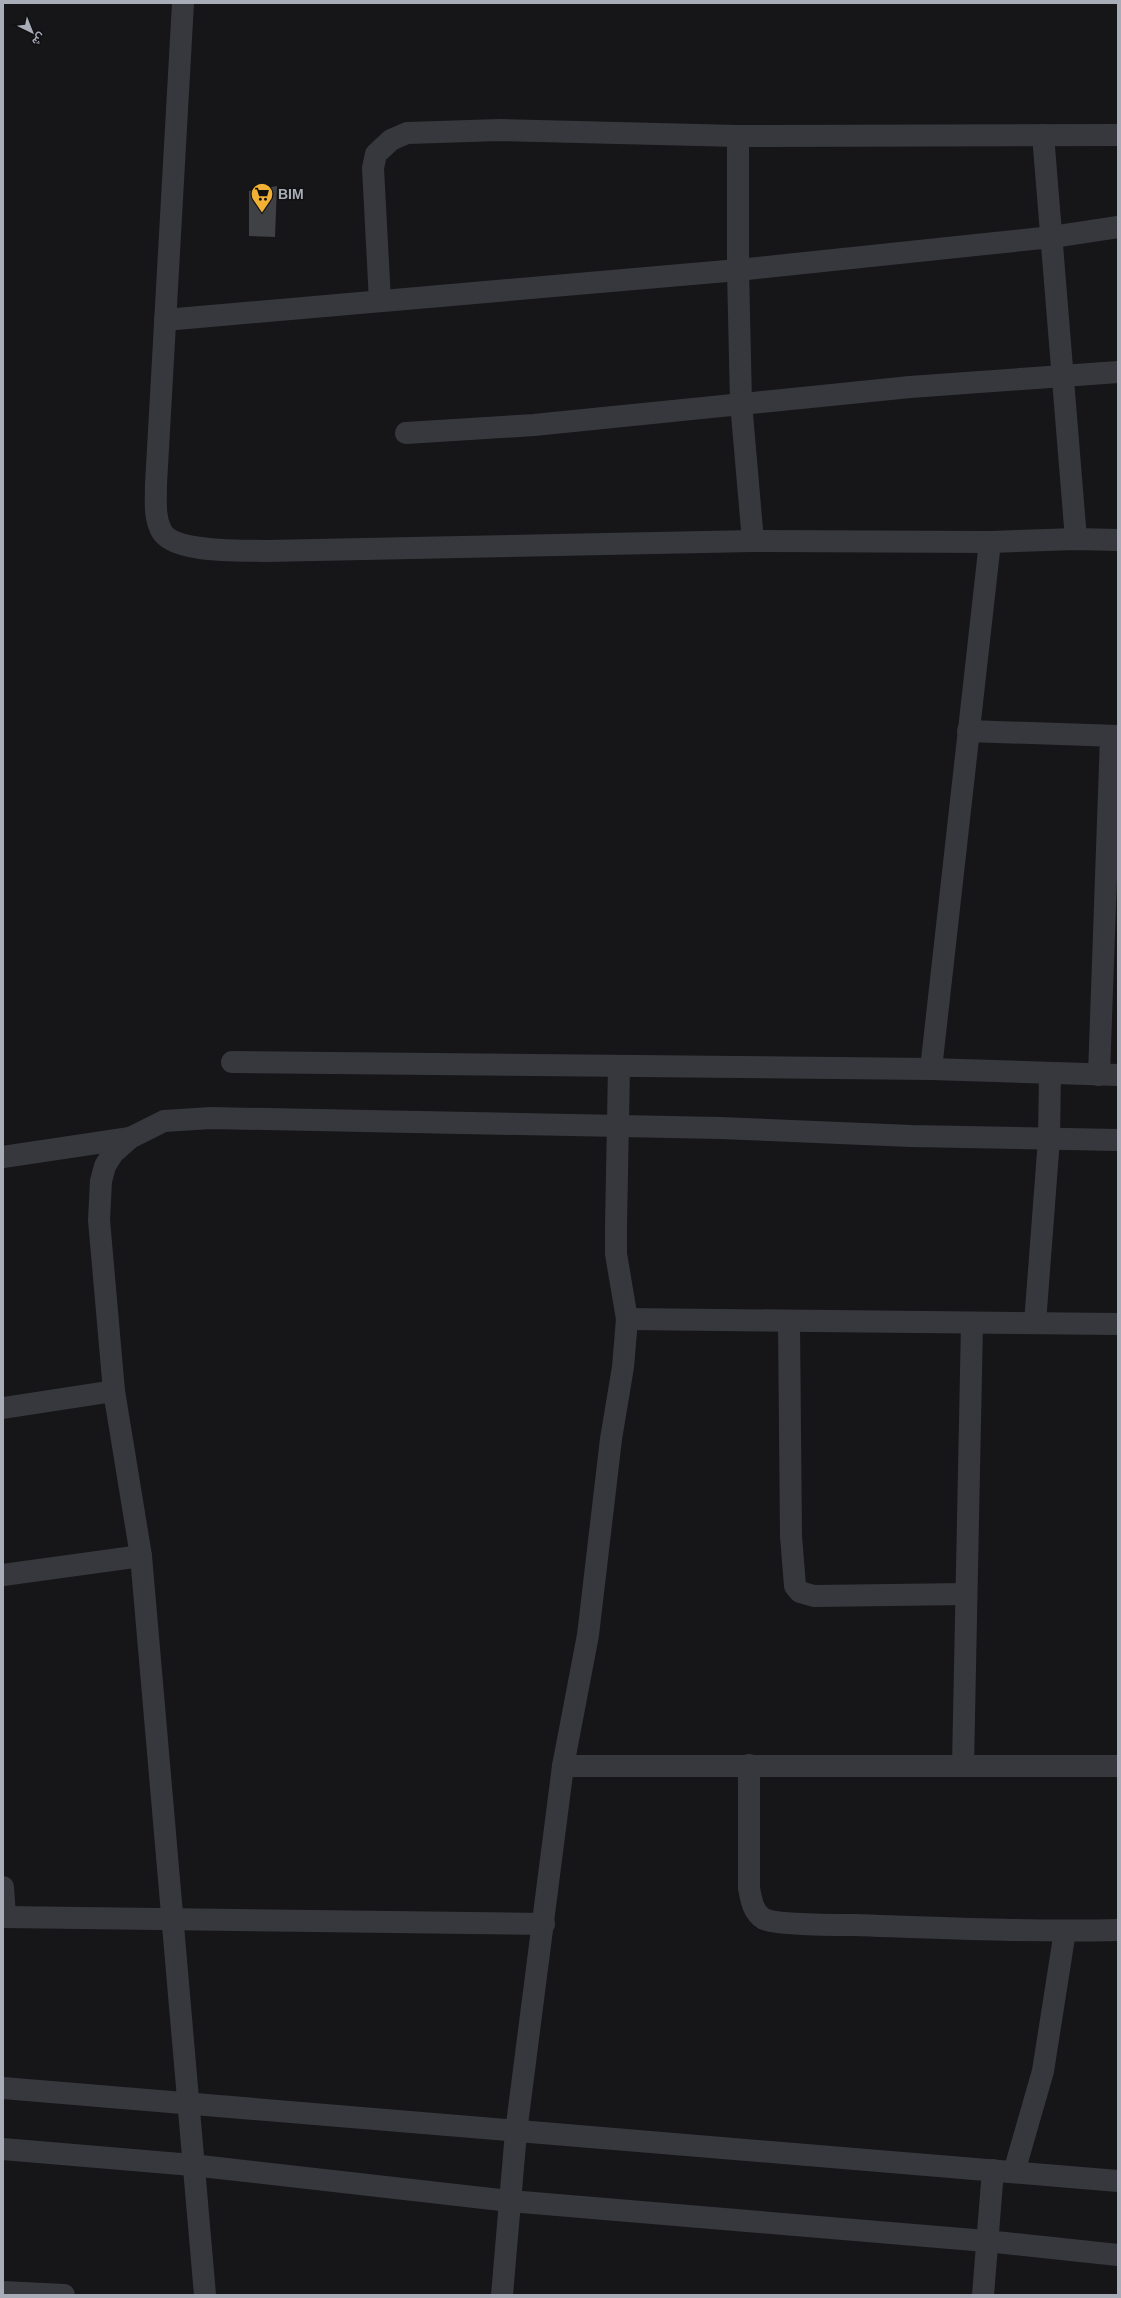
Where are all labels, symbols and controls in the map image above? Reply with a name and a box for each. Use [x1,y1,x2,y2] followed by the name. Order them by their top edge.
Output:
[12,12,52,52] north arrow
[29,30,48,48] text: ش
[249,181,275,214] supermarket icon: BIM
[278,186,304,202] place label: BIM

